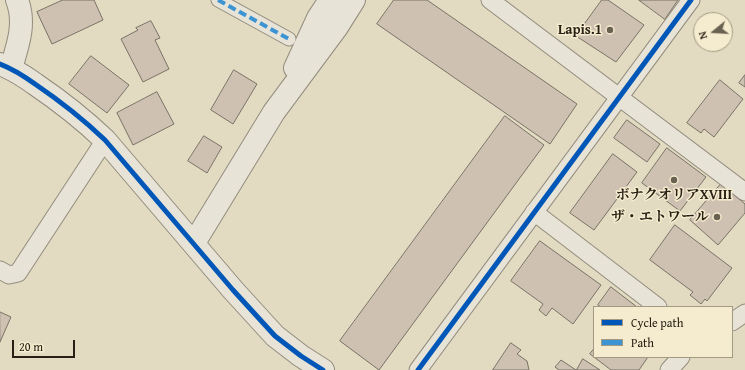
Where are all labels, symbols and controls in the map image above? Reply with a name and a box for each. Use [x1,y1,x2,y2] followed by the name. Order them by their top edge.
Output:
[693,12,733,52] north arrow
[558,22,602,38] place label: Lapis.1
[605,25,615,35] marker: Lapis.1
[694,29,711,41] text: N
[669,175,679,185] marker: ボナクオリアXVⅢ
[616,187,732,203] place label: ボナクオリアXVⅢ
[611,209,709,225] place label: ザ・エトワール
[712,212,722,222] marker: ザ・エトワール
[593,306,733,358] legend
[631,314,683,331] text: Cycle path
[14,332,77,358] scale bar
[631,334,654,351] text: Path
[19,338,43,355] text: 20 m

